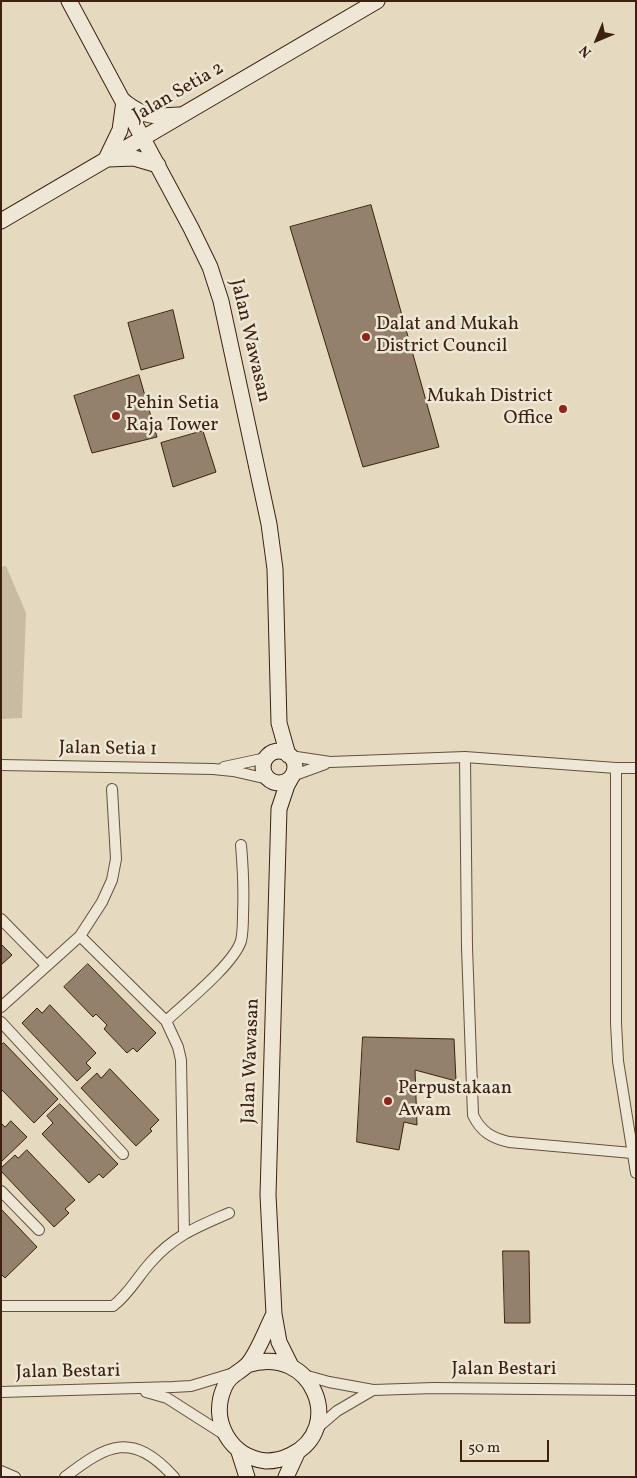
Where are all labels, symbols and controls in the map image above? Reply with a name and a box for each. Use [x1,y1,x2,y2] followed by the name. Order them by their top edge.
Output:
[572,15,622,65] north arrow
[576,41,596,61] text: N
[129,58,229,128] street label: Jalan Setia 2
[224,277,274,405] street label: Jalan Wawasan
[376,315,519,359] place label: Dalat and Mukah District Council
[360,331,372,343] marker: Dalat and Mukah District Council
[427,387,553,431] place label: Mukah District Office
[126,394,219,438] place label: Pehin Setia Raja Tower
[557,403,569,415] marker: Mukah District Office
[110,410,122,422] marker: Pehin Setia Raja Tower
[59,738,157,762] street label: Jalan Setia 1
[238,998,266,1124] street label: Jalan Wawasan
[398,1079,512,1123] place label: Perpustakaan Awam
[382,1095,394,1107] marker: Perpustakaan Awam
[452,1360,556,1382] street label: Jalan Bestari
[15,1361,121,1385] street label: Jalan Bestari
[462,1430,551,1462] scale bar
[468,1438,500,1459] text: 50 m

